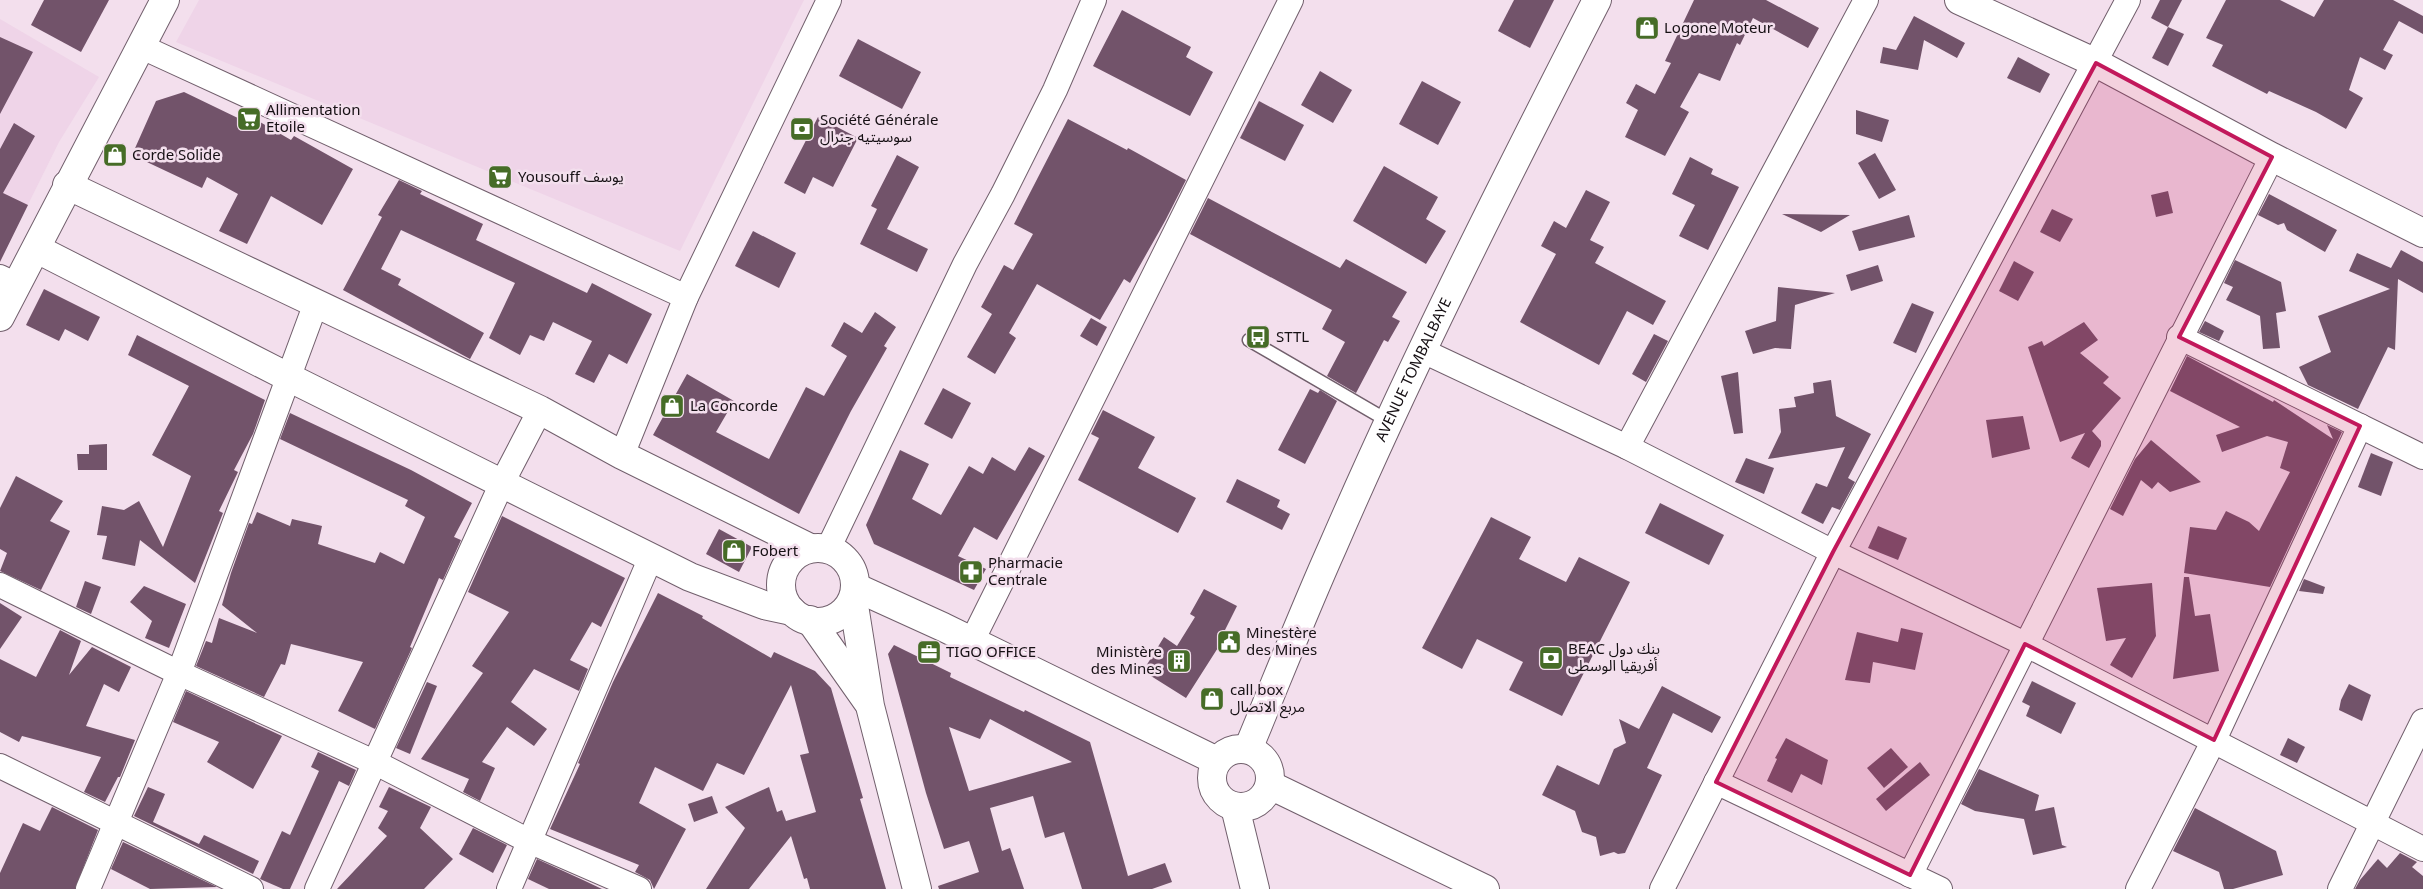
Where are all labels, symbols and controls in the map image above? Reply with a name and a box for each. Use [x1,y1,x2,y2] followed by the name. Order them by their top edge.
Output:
[1664,12,1773,44] place label: Logone Moteur
[1634,15,1660,41] shop icon: Logone Moteur
[266,94,360,143] place label: Allimentation Etoile
[820,104,938,153] place label: Société Générale سوسيتيه جنرال
[236,106,262,132] supermarket icon: Allimentation Etoile
[789,116,815,142] bank icon: Société Générale سوسيتيه جنرال
[132,139,221,171] place label: Corde Solide
[102,142,128,168] shop icon: Corde Solide
[518,161,624,193] place label: Yousouff يوسف
[487,164,513,190] supermarket icon: Yousouff يوسف
[1365,292,1461,447] street label: AVENUE TOMBALBAYE
[1276,321,1309,353] place label: STTL
[1245,324,1271,350] bus stop icon: STTL
[690,390,778,422] place label: La Concorde
[659,393,685,419] shop icon: La Concorde
[752,535,799,567] place label: Fobert
[721,538,747,564] shop icon: Fobert
[988,547,1063,596] place label: Pharmacie Centrale
[958,559,984,585] pharmacy icon: Pharmacie Centrale
[1246,617,1317,666] place label: Minestère des Mines
[1216,629,1242,655] public building icon: Minestère des Mines
[1568,633,1660,682] place label: BEAC بنك دول أفريقيا الوسطى
[946,636,1036,668] place label: TIGO OFFICE
[1091,636,1162,685] place label: Ministère des Mines
[916,639,942,665] office icon: TIGO OFFICE
[1538,645,1564,671] bank icon: BEAC بنك دول أفريقيا الوسطى
[1166,648,1192,674] building icon: Ministère des Mines
[1230,674,1305,723] place label: call box مربع الاتصال
[1199,686,1225,712] shop icon: call box مربع الاتصال

